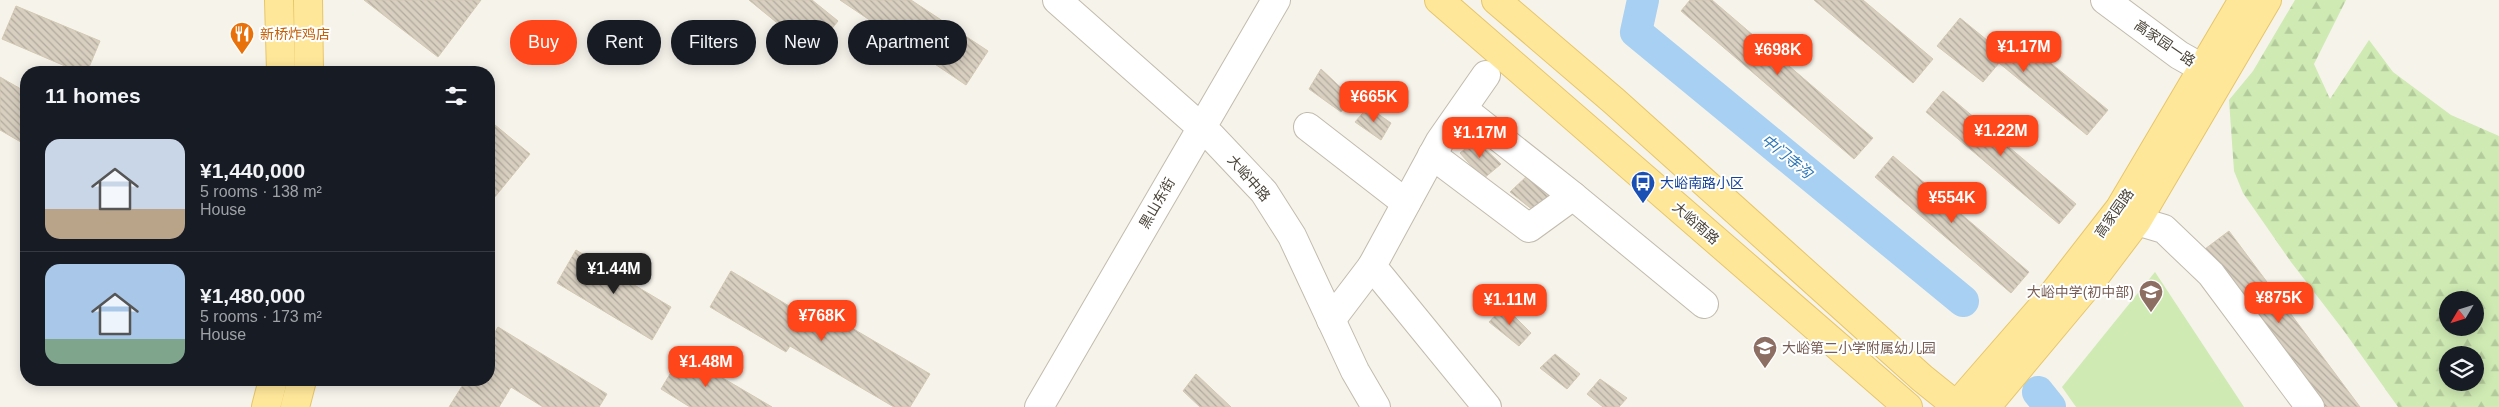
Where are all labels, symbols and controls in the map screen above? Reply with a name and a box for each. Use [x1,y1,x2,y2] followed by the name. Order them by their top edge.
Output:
[2132,17,2198,69] street label: 高家园一路
[510,20,577,65] chip: Buy
[587,20,661,65] chip: Rent
[671,20,756,65] chip: Filters
[766,20,838,65] chip: New
[848,20,967,65] chip: Apartment
[229,21,255,55] restaurant icon: 新桥炸鸡店
[260,26,330,42] place label: 新桥炸鸡店
[1983,30,2065,73] pin: ¥1.17M
[1743,34,1813,76] pin: ¥698K
[1997,38,2051,55] text: ¥1.17M
[1754,41,1802,58] text: ¥698K
[1339,80,1409,123] pin: ¥665K
[442,82,470,110] icon: filters
[45,84,141,107] text: 11 homes
[1350,88,1398,105] text: ¥665K
[1960,114,2042,157] pin: ¥1.22M
[1439,116,1521,159] pin: ¥1.17M
[1974,122,2028,139] text: ¥1.22M
[1453,124,1507,141] text: ¥1.17M
[1758,131,1817,183] water label: 中门寺沟
[1225,152,1273,204] street label: 大峪中路
[85,159,145,219] icon: home
[200,159,305,182] text: ¥1,440,000
[1630,170,1656,204] bus stop icon: 大峪南路小区
[1136,175,1178,231] street label: 黑山东街
[1660,175,1744,191] place label: 大峪南路小区
[1917,182,1987,224] pin: ¥554K
[200,183,322,200] text: 5 rooms · 138 m²
[2091,185,2137,241] street label: 高家园路
[1928,189,1976,206] text: ¥554K
[1670,199,1722,247] street label: 大峪南路
[200,201,246,218] text: House
[573,252,655,295] pin: ¥1.44M
[587,260,641,277] text: ¥1.44M
[2138,279,2164,313] school or university icon: 大峪中学(初中部)
[2244,282,2314,324] pin: ¥875K
[85,284,145,344] icon: home
[200,284,305,307] text: ¥1,480,000
[1469,284,1551,326] pin: ¥1.11M
[2027,284,2134,300] place label: 大峪中学(初中部)
[2255,289,2303,306] text: ¥875K
[1484,291,1536,308] text: ¥1.11M
[2439,291,2484,336] north arrow
[2439,291,2484,391] map controls
[787,300,857,342] pin: ¥768K
[798,307,846,324] text: ¥768K
[200,308,322,325] text: 5 rooms · 173 m²
[200,326,246,343] text: House
[1752,335,1778,369] school or university icon: 大峪第二小学附属幼儿园
[1782,340,1936,356] place label: 大峪第二小学附属幼儿园
[665,346,747,388] pin: ¥1.48M
[2439,346,2484,391] button: layers
[679,353,733,370] text: ¥1.48M

